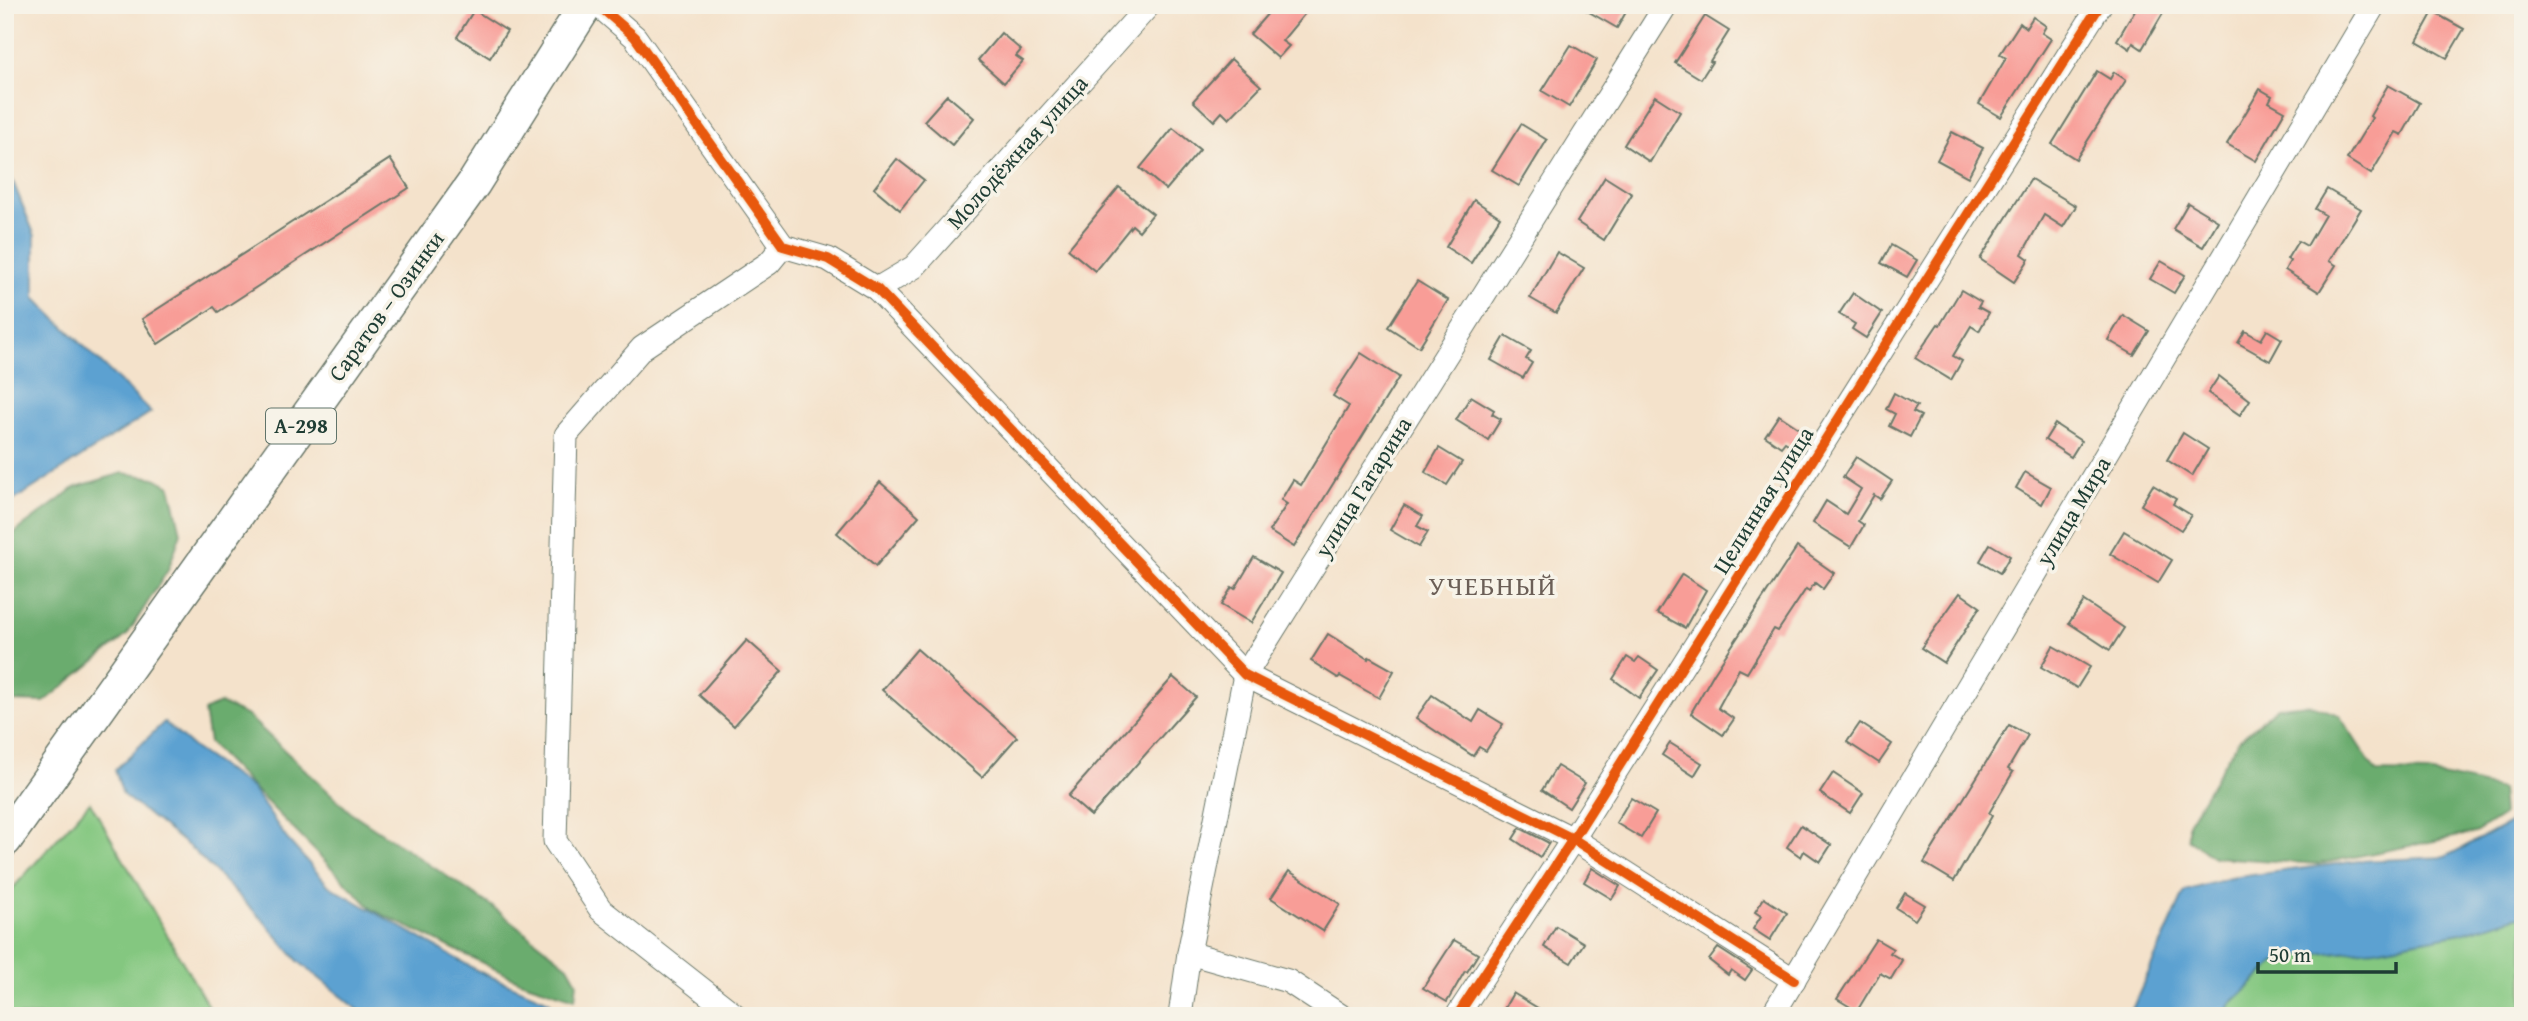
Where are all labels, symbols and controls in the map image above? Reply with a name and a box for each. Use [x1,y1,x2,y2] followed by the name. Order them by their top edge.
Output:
[938,67,1095,236] street label: Молодёжная улица
[320,224,452,388] street label: Саратов – Озинки
[266,408,336,444] road number: А-298
[1306,410,1419,564] street label: улица Гагарина
[1704,420,1821,580] street label: Целинная улица
[2026,450,2118,572] street label: улица Мира
[1429,566,1557,605] district label: УЧЕБНЫЙ
[2258,930,2397,974] scale bar
[2269,939,2311,970] text: 50 m

